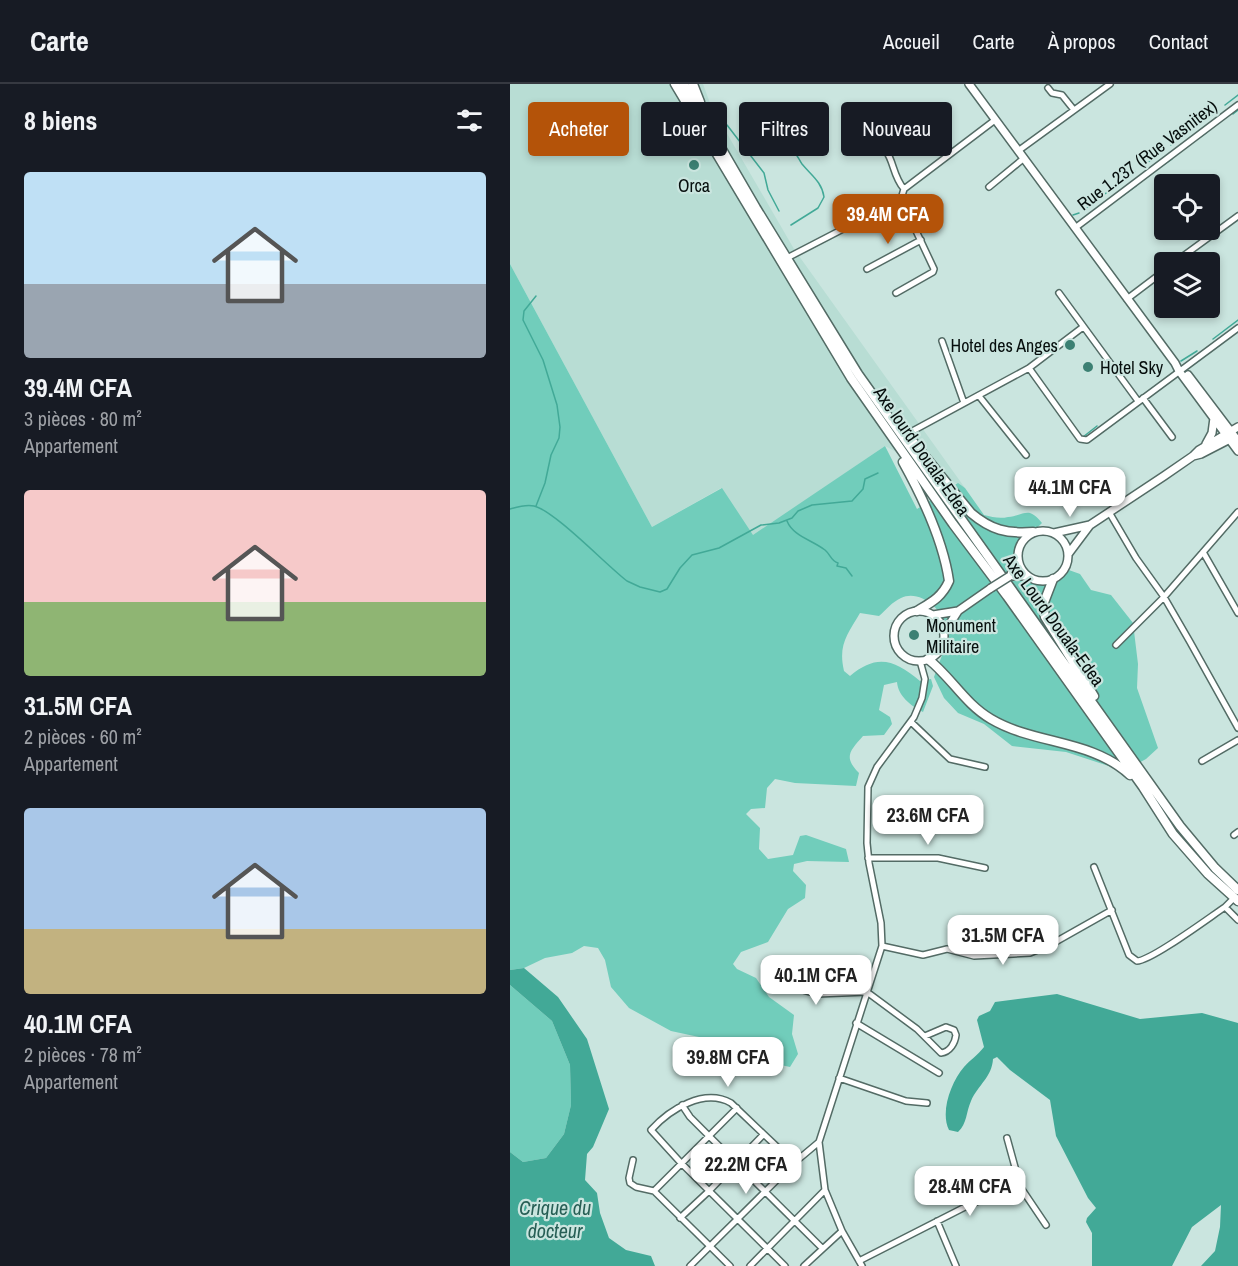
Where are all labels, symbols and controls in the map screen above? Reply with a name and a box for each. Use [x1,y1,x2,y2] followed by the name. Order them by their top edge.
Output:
[30,22,89,60] text: Carte
[883,27,940,56] text: Accueil
[973,27,1015,56] text: Carte
[1048,27,1116,56] text: À propos
[1149,27,1208,56] text: Contact
[1072,94,1222,216] street label: Rue 1.237 (Rue Vasnitex)
[528,102,629,156] chip: Acheter
[641,102,727,156] chip: Louer
[739,102,829,156] chip: Filtres
[841,102,952,156] chip: Nouveau
[24,103,97,138] text: 8 biens
[453,104,486,137] icon: filters
[687,158,701,172] marker: Orca
[678,173,710,198] place label: Orca
[1154,174,1220,318] map controls
[1154,174,1220,240] button: locate
[819,194,957,245] pin: 39.4M CFA
[847,200,929,227] text: 39.4M CFA
[201,211,309,319] icon: home
[1154,252,1220,318] button: layers
[951,333,1058,358] place label: Hotel des Anges
[1063,338,1077,352] marker: Hotel des Anges
[1100,355,1164,380] place label: Hotel Sky
[1081,360,1095,374] marker: Hotel Sky
[24,370,132,405] text: 39.4M CFA
[867,381,976,521] street label: Axe lourd Douala-Edea
[24,405,142,432] text: 3 pièces · 80 m²
[24,432,118,459] text: Appartement
[1001,467,1139,518] pin: 44.1M CFA
[1029,473,1111,500] text: 44.1M CFA
[201,529,309,637] icon: home
[997,548,1110,691] street label: Axe Lourd Douala-Edea
[926,613,996,659] place label: Monument Militaire
[907,628,921,642] marker: Monument Militaire
[24,688,132,723] text: 31.5M CFA
[24,723,142,750] text: 2 pièces · 60 m²
[24,750,118,777] text: Appartement
[859,795,997,846] pin: 23.6M CFA
[887,801,969,828] text: 23.6M CFA
[201,847,309,955] icon: home
[934,915,1072,966] pin: 31.5M CFA
[962,921,1044,948] text: 31.5M CFA
[747,955,885,1006] pin: 40.1M CFA
[775,961,857,988] text: 40.1M CFA
[24,1006,132,1041] text: 40.1M CFA
[659,1037,797,1088] pin: 39.8M CFA
[24,1041,142,1068] text: 2 pièces · 78 m²
[687,1043,769,1070] text: 39.8M CFA
[24,1068,118,1095] text: Appartement
[677,1144,815,1195] pin: 22.2M CFA
[705,1150,787,1177] text: 22.2M CFA
[901,1166,1039,1217] pin: 28.4M CFA
[929,1172,1011,1199] text: 28.4M CFA
[519,1194,591,1244] water label: Crique du docteur

